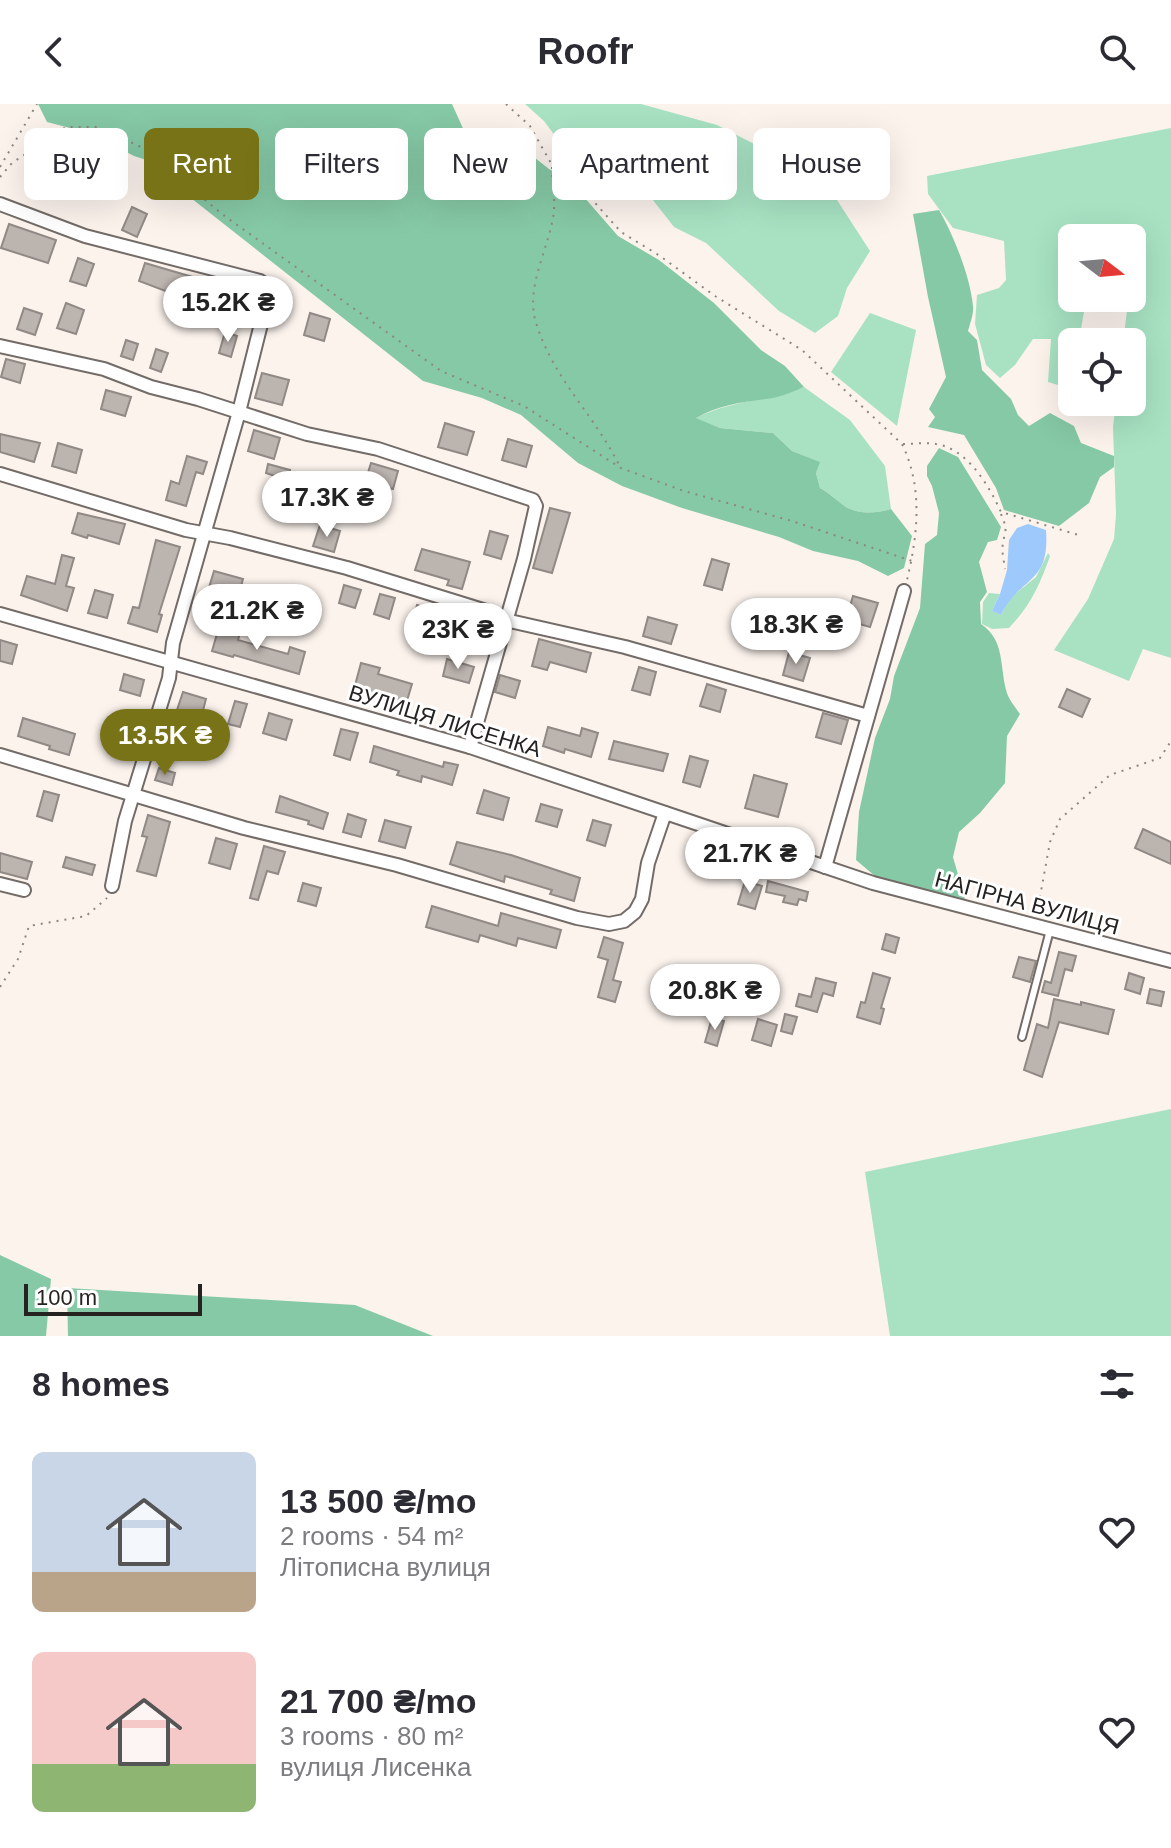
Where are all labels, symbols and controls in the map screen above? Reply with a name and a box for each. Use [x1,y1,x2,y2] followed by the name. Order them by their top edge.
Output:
[32,30,76,74] icon: back
[1095,30,1139,74] icon: search
[538,31,633,72] text: Roofr
[24,128,128,200] chip: Buy
[144,128,259,200] chip: Rent
[275,128,408,200] chip: Filters
[424,128,536,200] chip: New
[552,128,737,200] chip: Apartment
[753,128,890,200] chip: House
[1058,224,1146,312] north arrow
[1058,224,1146,416] map controls
[154,276,302,344] pin: 15.2K ₴
[181,287,275,317] text: 15.2K ₴
[1058,328,1146,416] button: locate
[253,471,401,539] pin: 17.3K ₴
[280,482,374,512] text: 17.3K ₴
[183,584,331,652] pin: 21.2K ₴
[210,595,304,625] text: 21.2K ₴
[722,598,870,666] pin: 18.3K ₴
[402,603,514,671] pin: 23K ₴
[749,609,843,639] text: 18.3K ₴
[422,614,494,644] text: 23K ₴
[346,680,545,762] street label: ВУЛИЦЯ ЛИСЕНКА
[91,709,239,777] pin: 13.5K ₴
[118,720,212,750] text: 13.5K ₴
[676,827,824,895] pin: 21.7K ₴
[703,838,797,868] text: 21.7K ₴
[932,866,1122,940] street label: НАГІРНА ВУЛИЦЯ
[641,964,789,1032] pin: 20.8K ₴
[668,975,762,1005] text: 20.8K ₴
[24,1280,202,1316] scale bar
[36,1285,97,1310] text: 100 m
[1095,1362,1139,1406] icon: filters
[32,1365,170,1403] text: 8 homes
[280,1482,477,1520] text: 13 500 ₴/mo
[96,1484,192,1580] icon: home
[1095,1510,1139,1554] icon: heart
[280,1521,464,1551] text: 2 rooms · 54 m²
[280,1552,491,1582] text: Літописна вулиця
[280,1682,477,1720] text: 21 700 ₴/mo
[96,1684,192,1780] icon: home
[1095,1710,1139,1754] icon: heart
[280,1721,464,1751] text: 3 rooms · 80 m²
[280,1752,471,1782] text: вулиця Лисенка

